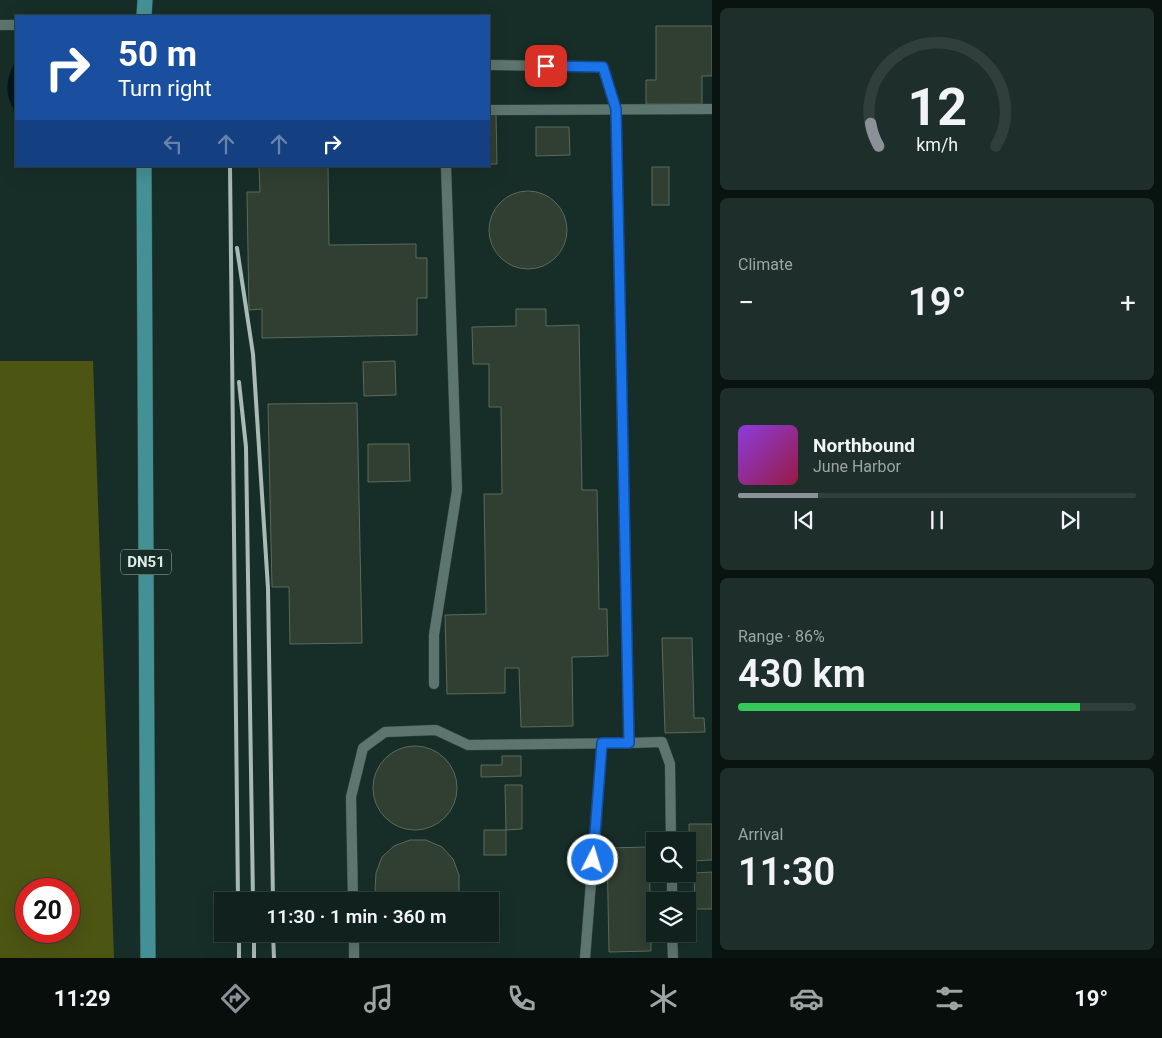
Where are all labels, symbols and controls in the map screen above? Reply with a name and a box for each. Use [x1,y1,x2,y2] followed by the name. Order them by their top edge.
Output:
[118,34,197,75] text: 50 m
[35,35,100,100] icon: right
[525,45,567,87] pin
[532,52,560,80] icon: arrive
[118,76,212,101] text: Turn right
[907,77,967,138] text: 12
[159,130,187,158] icon: left
[212,130,240,158] icon: ahead
[265,130,293,158] icon: ahead
[318,130,346,158] icon: right
[916,134,958,155] text: km/h
[738,255,793,274] text: Climate
[908,280,966,324] text: 19°
[738,286,754,319] text: −
[1120,286,1136,319] text: +
[813,434,915,457] text: Northbound
[813,457,901,476] text: June Harbor
[790,506,818,534] icon: previous
[923,506,951,534] icon: pause
[1056,506,1084,534] icon: next
[121,550,171,574] road number: DN51
[738,627,825,646] text: Range · 86%
[738,652,866,696] text: 430 km
[738,825,783,844] text: Arrival
[646,832,696,942] map controls
[646,832,696,882] button: search
[566,833,618,885] position arrow
[738,850,835,894] text: 11:30
[15,878,80,943] speed limit sign: 20
[646,892,696,942] button: layers
[266,905,447,928] text: 11:30 · 1 min · 360 m
[218,981,253,1016] icon: directions
[361,981,396,1016] icon: music
[504,981,539,1016] icon: phone
[646,981,681,1016] icon: climate
[789,981,824,1016] icon: car
[932,981,967,1016] icon: filters
[54,986,111,1011] text: 11:29
[1074,986,1108,1011] text: 19°

